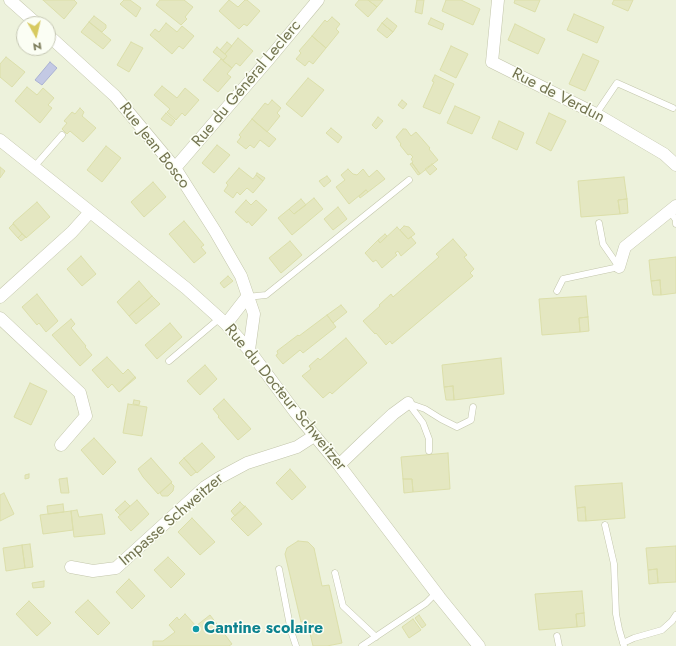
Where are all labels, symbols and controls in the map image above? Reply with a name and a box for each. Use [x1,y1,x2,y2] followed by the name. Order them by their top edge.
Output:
[16,16,56,56] north arrow
[188,17,306,151] street label: Rue du Général Leclerc
[32,38,43,55] text: N
[508,64,608,128] street label: Rue de Verdun
[114,99,194,193] street label: Rue Jean Bosco
[220,321,350,475] street label: Rue du Docteur Schweitzer
[116,470,228,570] street label: Impasse Schweitzer
[204,619,323,639] place label: Cantine scolaire
[191,624,201,634] marker: Cantine scolaire

